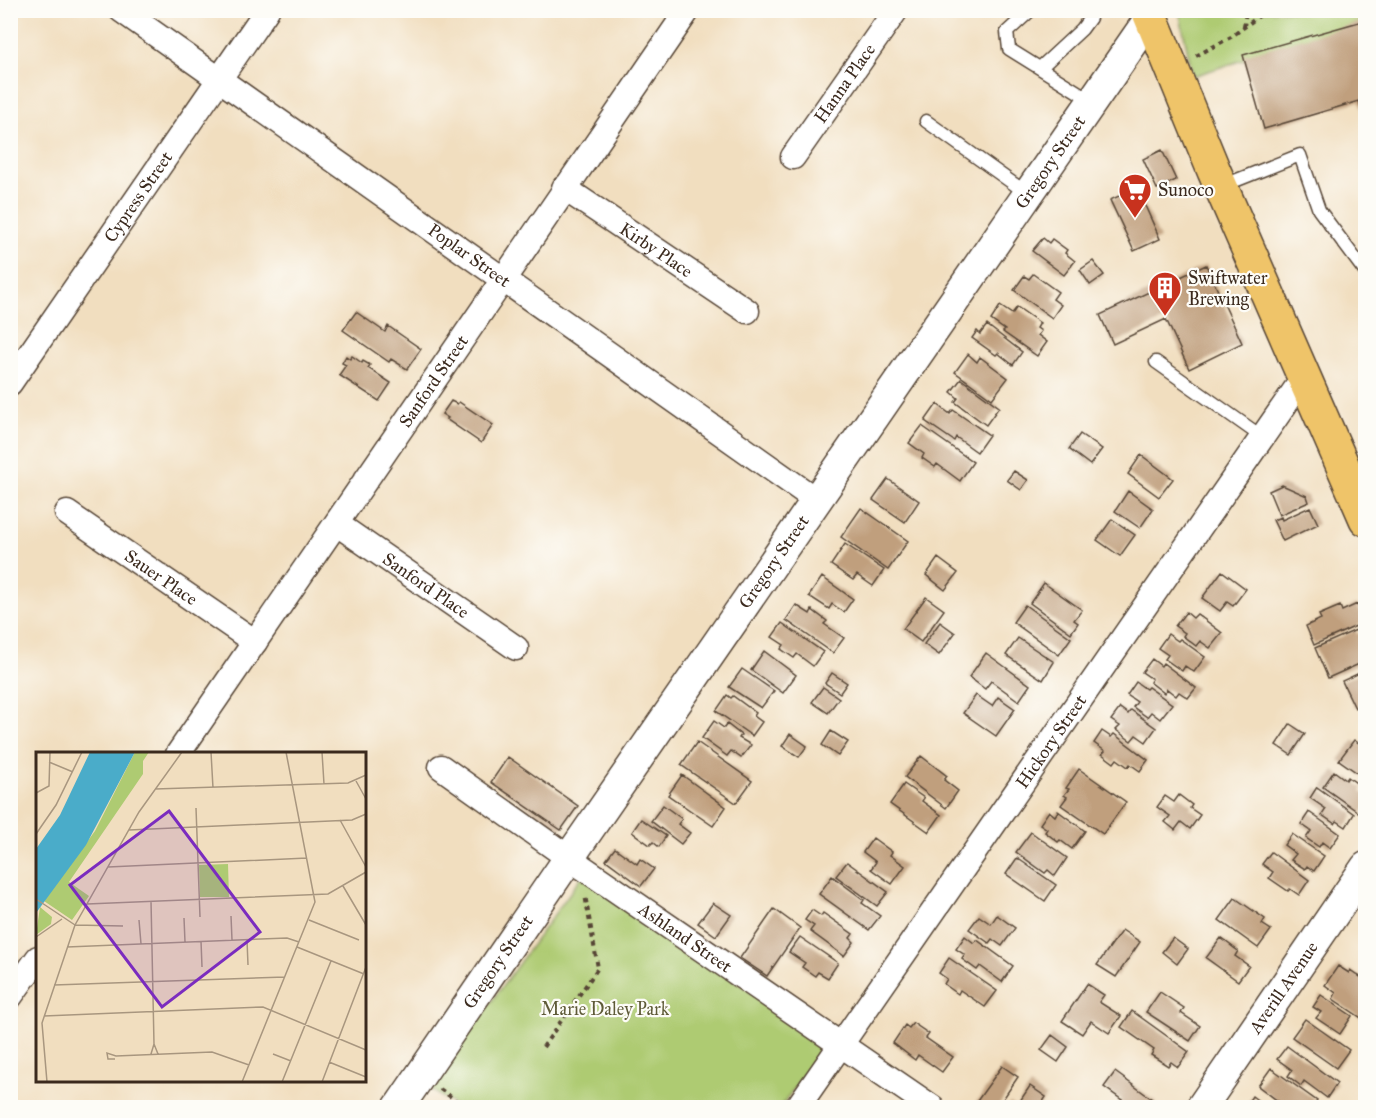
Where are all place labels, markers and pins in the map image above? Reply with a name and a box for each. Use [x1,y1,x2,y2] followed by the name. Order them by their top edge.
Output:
[1117,172,1153,219] supermarket icon: Sunoco
[1158,179,1214,201] place label: Sunoco
[1188,267,1268,311] place label: Swiftwater Brewing
[1147,270,1183,317] building icon: Swiftwater Brewing

